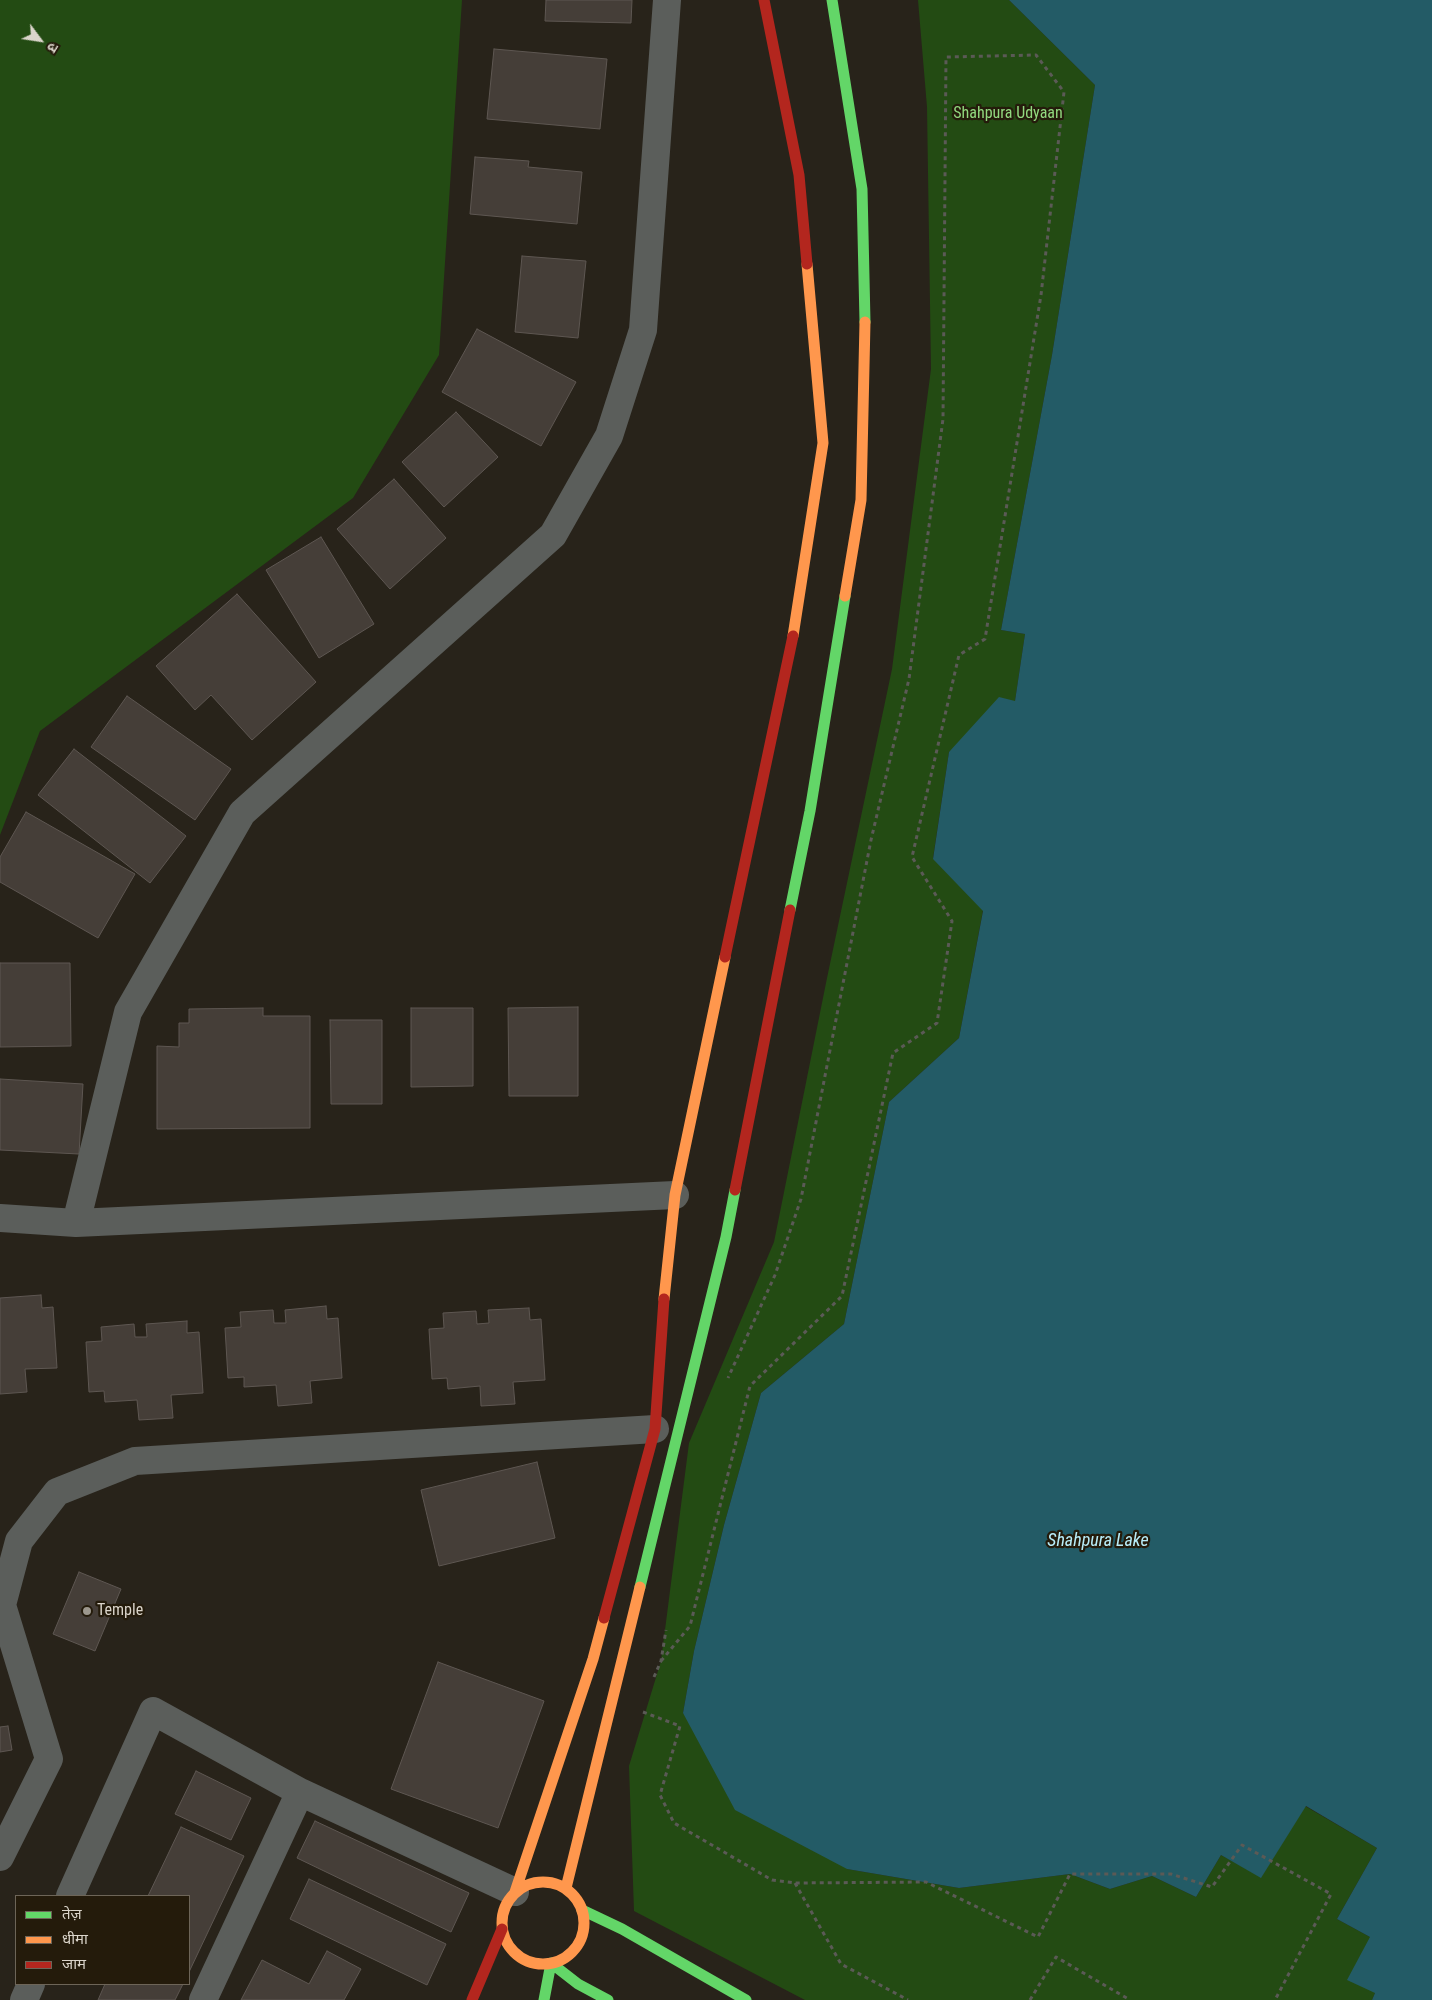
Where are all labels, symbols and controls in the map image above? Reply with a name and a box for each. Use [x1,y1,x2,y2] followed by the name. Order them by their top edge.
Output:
[15,15,65,65] north arrow
[44,40,62,55] text: उ
[953,104,1063,124] park label: Shahpura Udyaan
[1047,1530,1149,1552] water label: Shahpura Lake
[97,1601,143,1621] place label: Temple
[81,1605,93,1617] marker: Temple
[15,1895,190,1985] legend
[62,1905,82,1923] text: तेज़
[62,1930,88,1948] text: धीमा
[62,1955,86,1973] text: जाम

